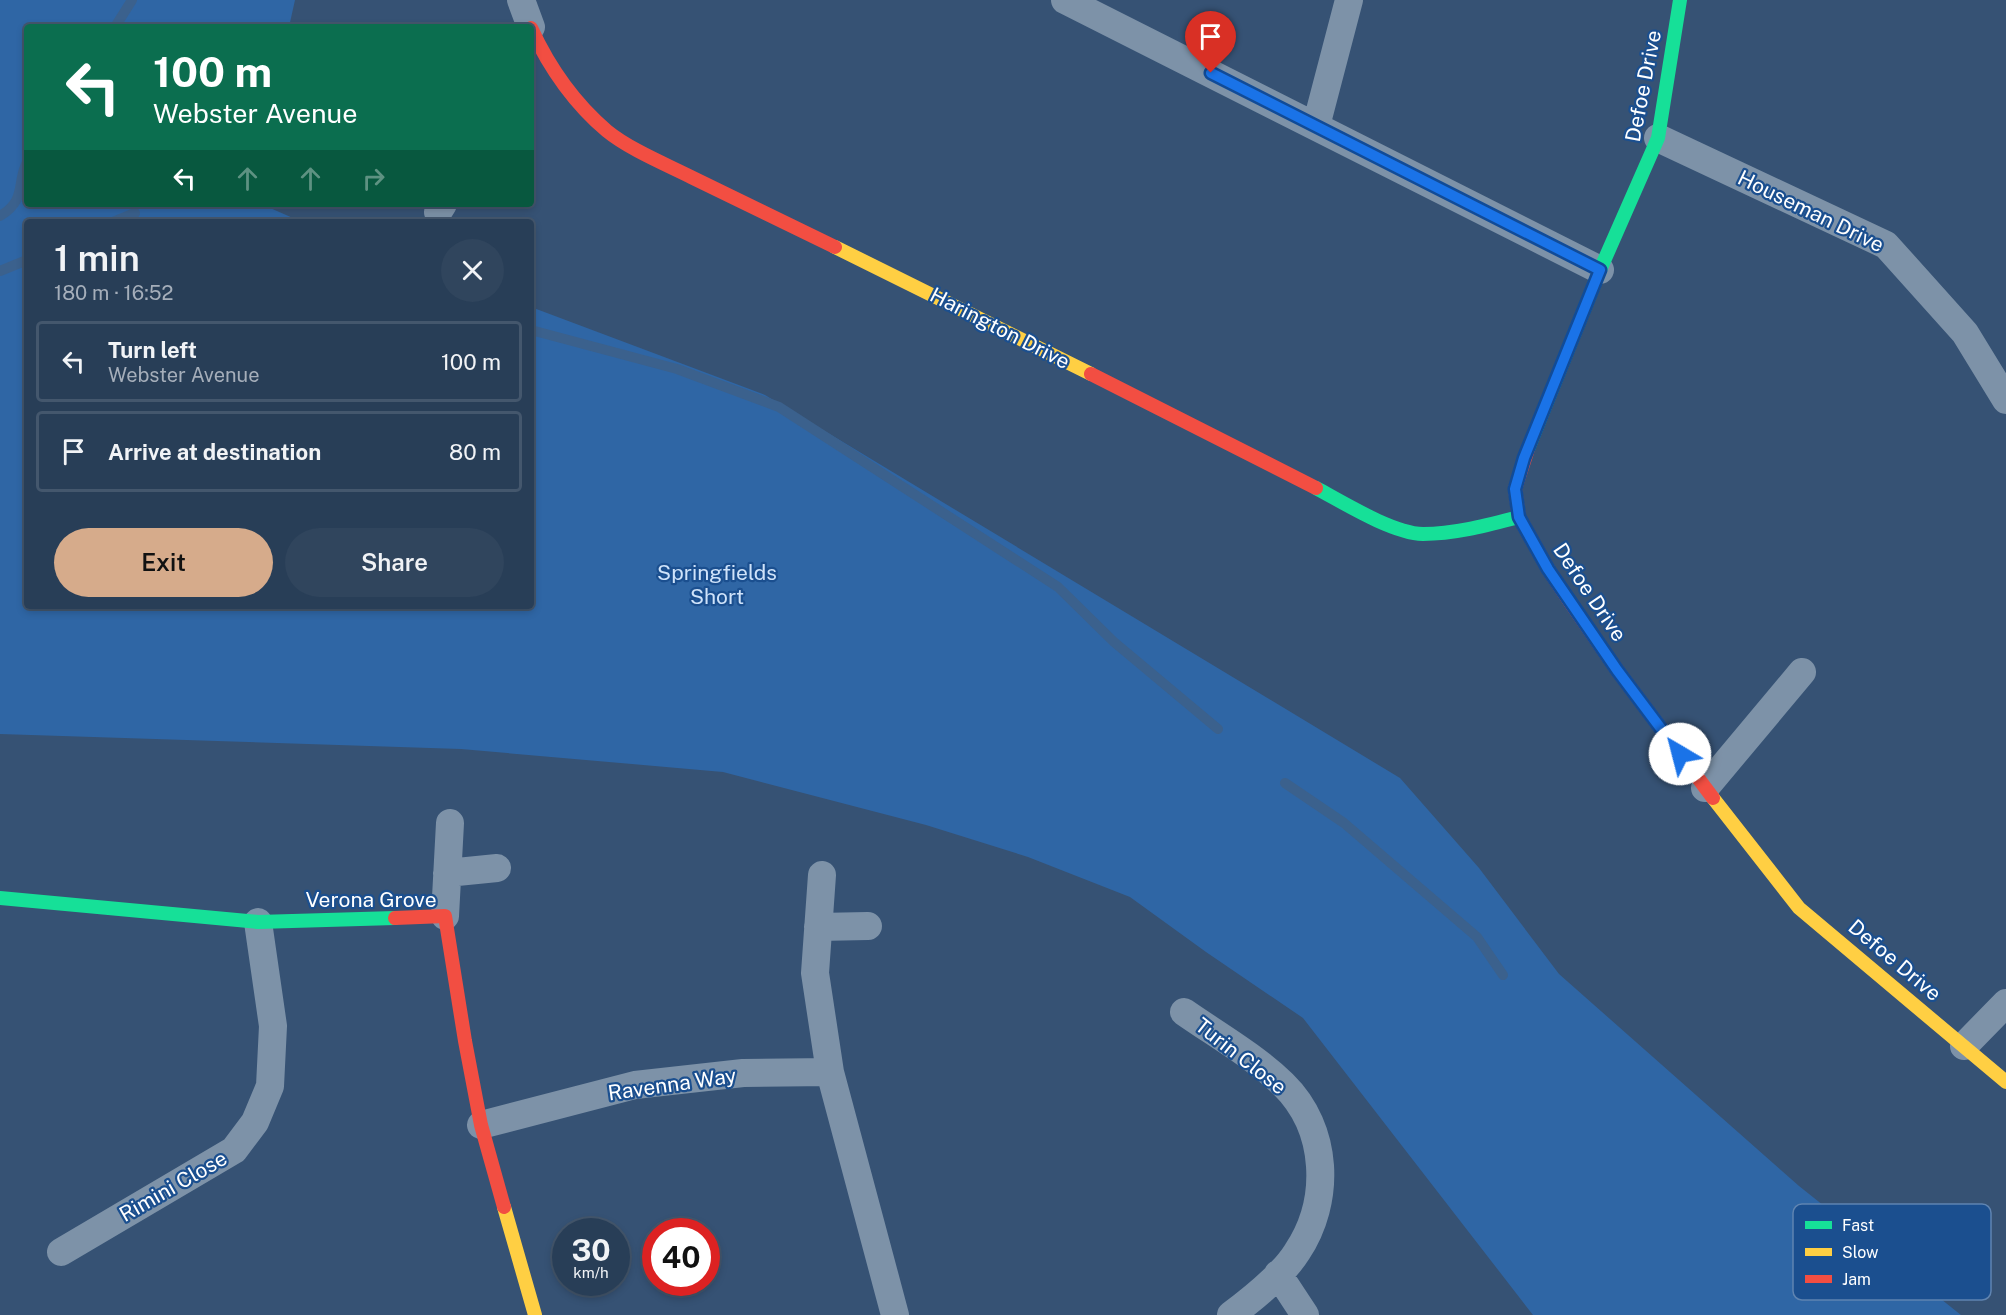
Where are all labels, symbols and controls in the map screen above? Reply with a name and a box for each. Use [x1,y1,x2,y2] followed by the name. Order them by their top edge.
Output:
[1185,11,1236,73] pin
[1194,20,1227,53] icon: arrive
[1620,28,1666,144] street label: Defoe Drive
[153,47,272,96] text: 100 m
[54,48,132,126] icon: left
[153,97,357,129] text: Webster Avenue
[168,162,201,195] icon: left
[231,162,264,195] icon: ahead
[294,162,327,195] icon: ahead
[357,162,390,195] icon: right
[1734,165,1888,257] street label: Houseman Drive
[54,237,140,279] text: 1 min
[441,239,504,302] button: close
[54,281,173,305] text: 180 m · 16:52
[926,282,1074,374] street label: Harington Drive
[108,337,197,363] text: Turn left
[57,345,90,378] icon: left
[441,349,501,375] text: 100 m
[108,363,259,387] text: Webster Avenue
[57,435,90,468] icon: arrive
[108,439,321,465] text: Arrive at destination
[449,439,501,465] text: 80 m
[54,528,273,597] button: Exit
[285,528,504,597] button: Share
[1548,538,1632,646] street label: Defoe Drive
[657,560,777,609] park label: Springfields Short
[1648,722,1712,786] position arrow
[305,887,437,912] street label: Verona Grove
[1844,914,1946,1006] street label: Defoe Drive
[1190,1013,1292,1099] street label: Turin Close
[606,1063,738,1105] street label: Ravenna Way
[115,1145,231,1227] street label: Rimini Close
[1793,1204,1991,1300] legend
[1842,1216,1874,1235] text: Fast
[642,1218,720,1296] speed limit sign: 40
[571,1232,611,1268] text: 30
[1842,1243,1879,1262] text: Slow
[573,1264,609,1281] text: km/h
[1842,1270,1871,1289] text: Jam

